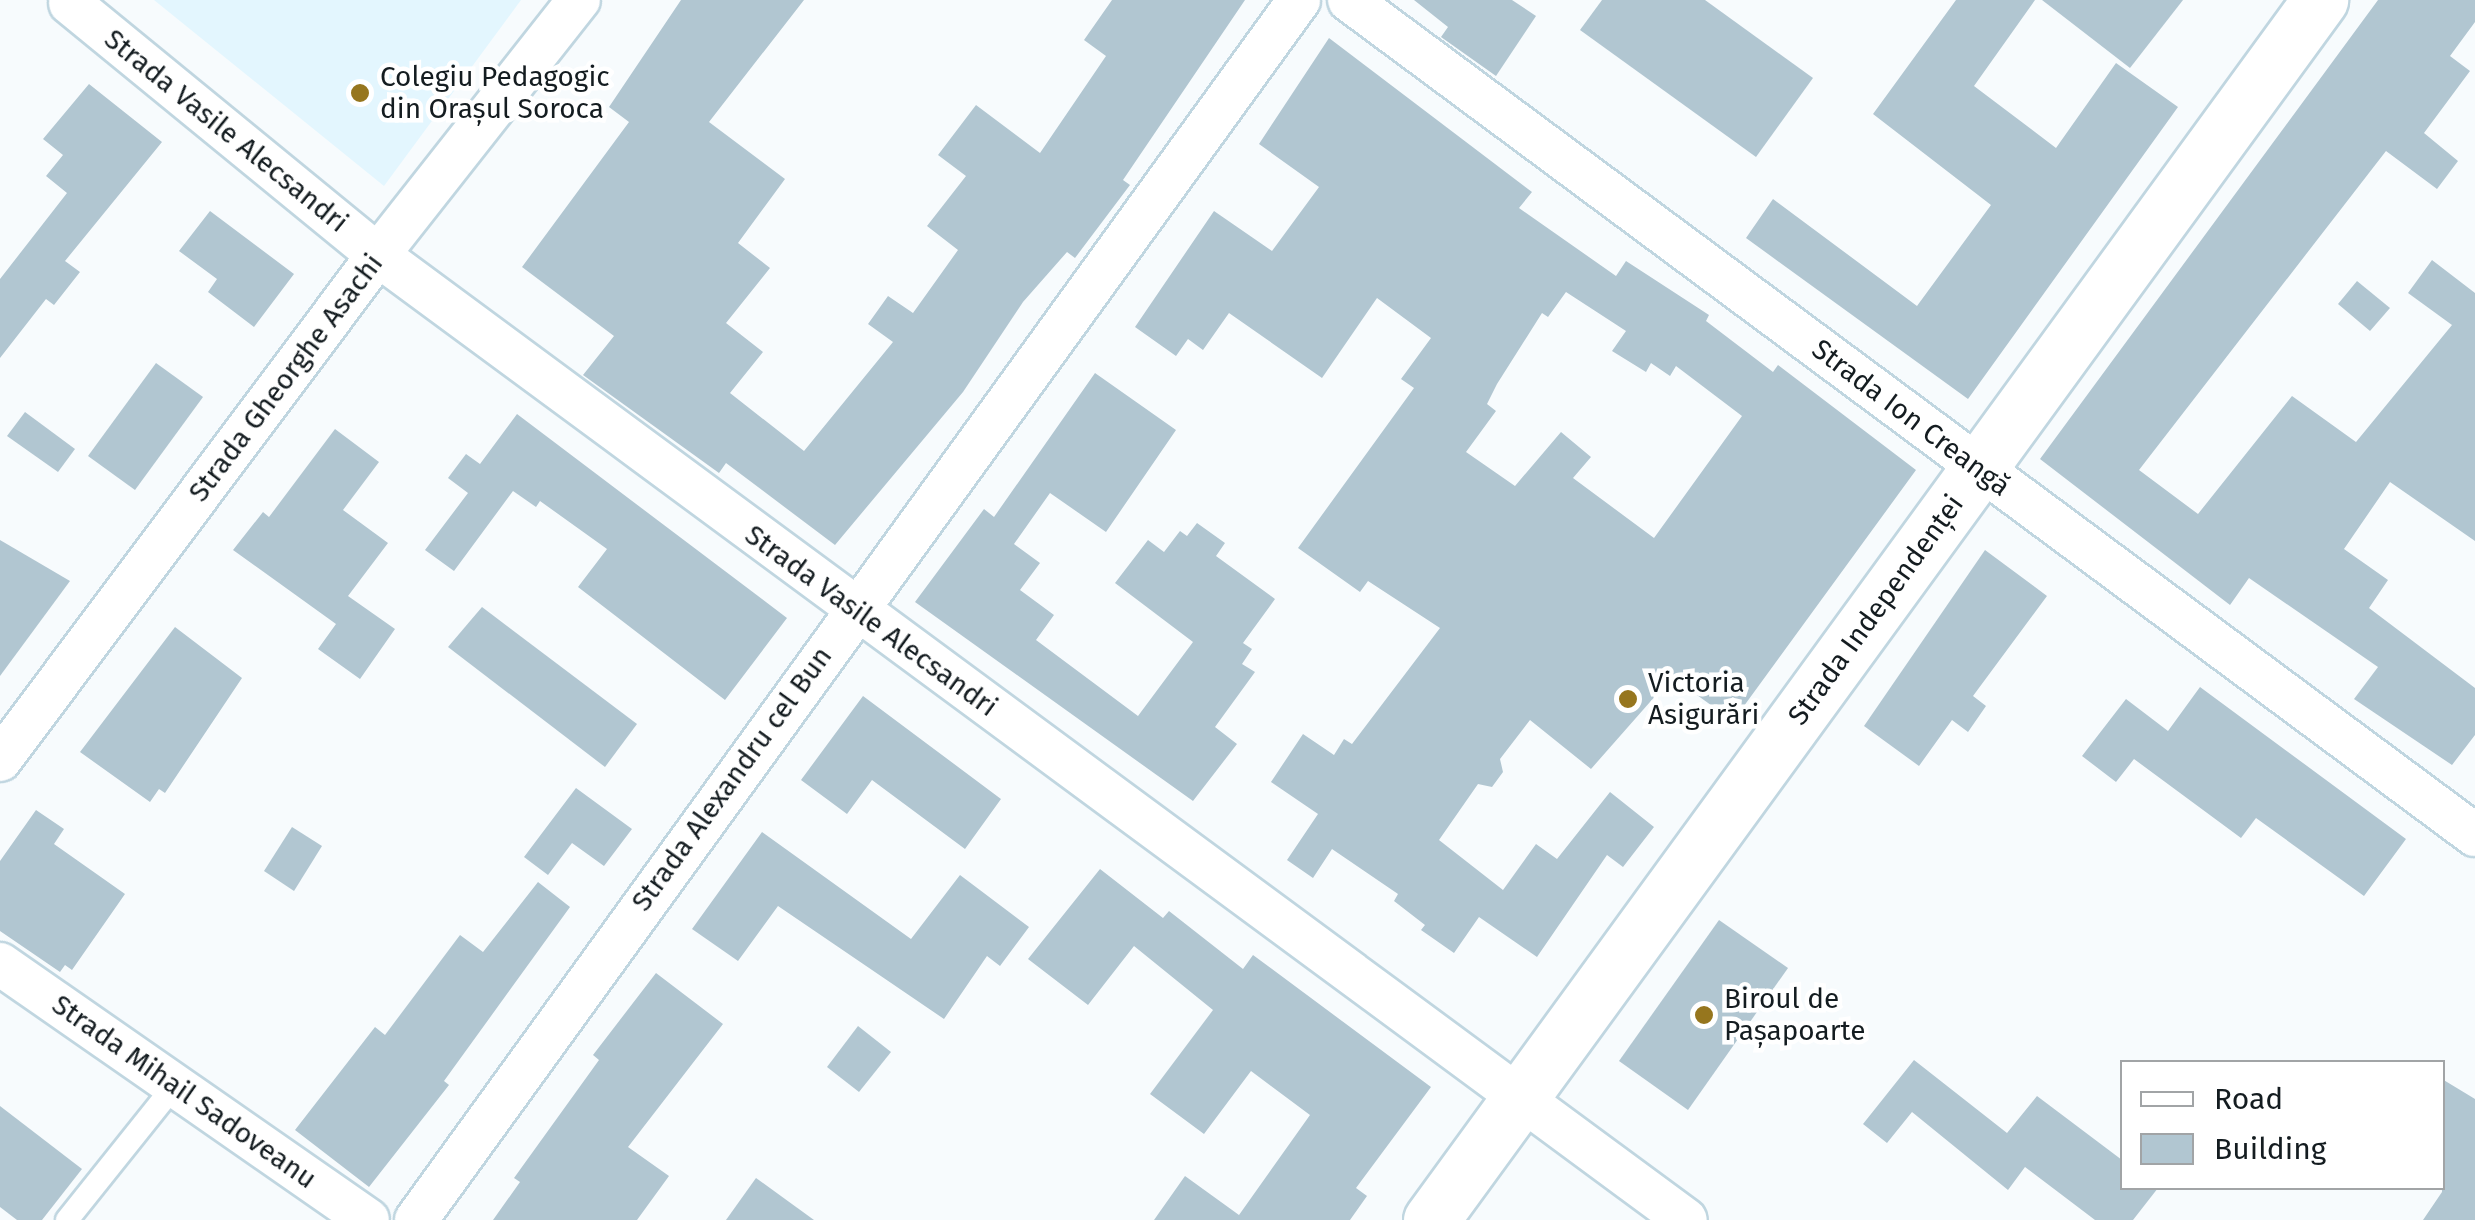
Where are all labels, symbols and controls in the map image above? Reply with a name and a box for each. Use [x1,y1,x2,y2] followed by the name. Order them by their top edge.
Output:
[97,22,355,240] street label: Strada Vasile Alecsandri
[380,60,610,126] place label: Colegiu Pedagogic din Orașul Soroca
[349,82,371,104] marker: Colegiu Pedagogic din Orașul Soroca
[182,248,390,508] street label: Strada Gheorghe Asachi
[1805,333,2017,503] street label: Strada Ion Creangă
[1781,488,1971,732] street label: Strada Independenței
[738,518,1004,724] street label: Strada Vasile Alecsandri
[625,640,839,918] street label: Strada Alexandru cel Bun
[1648,666,1759,732] place label: Victoria Asigurări
[1617,688,1639,710] marker: Victoria Asigurări
[1724,982,1865,1048] place label: Biroul de Pașapoarte
[45,988,323,1196] street label: Strada Mihail Sadoveanu
[1693,1004,1715,1026] marker: Biroul de Pașapoarte
[2120,1060,2445,1190] legend
[2214,1081,2283,1117] text: Road
[2214,1131,2326,1167] text: Building

